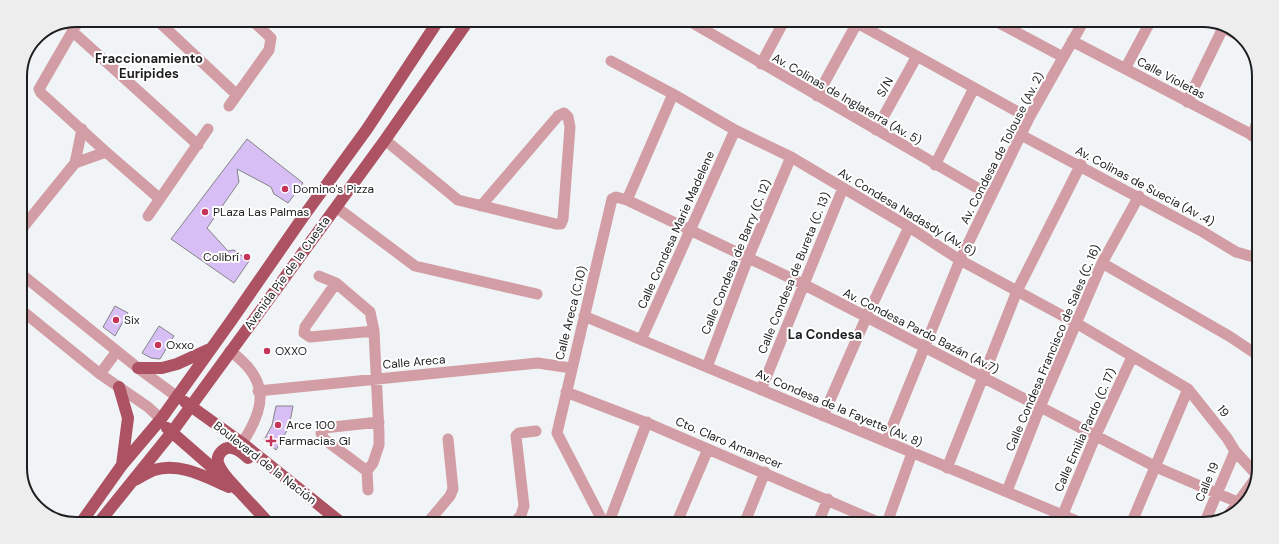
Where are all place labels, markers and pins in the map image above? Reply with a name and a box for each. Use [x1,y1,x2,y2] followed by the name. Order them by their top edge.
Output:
[293,181,374,197] place label: Domino's Pizza
[280,184,290,194] marker: Domino's Pizza
[213,204,309,220] place label: PLaza Las Palmas
[200,207,210,217] marker: PLaza Las Palmas
[203,249,239,265] place label: Colibrí
[242,252,252,262] marker: Colibrí
[124,312,140,328] place label: Six
[111,315,121,325] marker: Six
[166,337,194,353] place label: Oxxo
[153,340,163,350] marker: Oxxo
[275,343,307,359] place label: OXXO
[262,346,272,356] marker: OXXO
[286,417,335,433] place label: Arce 100
[273,420,283,430] marker: Arce 100
[279,433,351,449] place label: Farmacias GI
[266,436,276,446] marker: Farmacias GI

